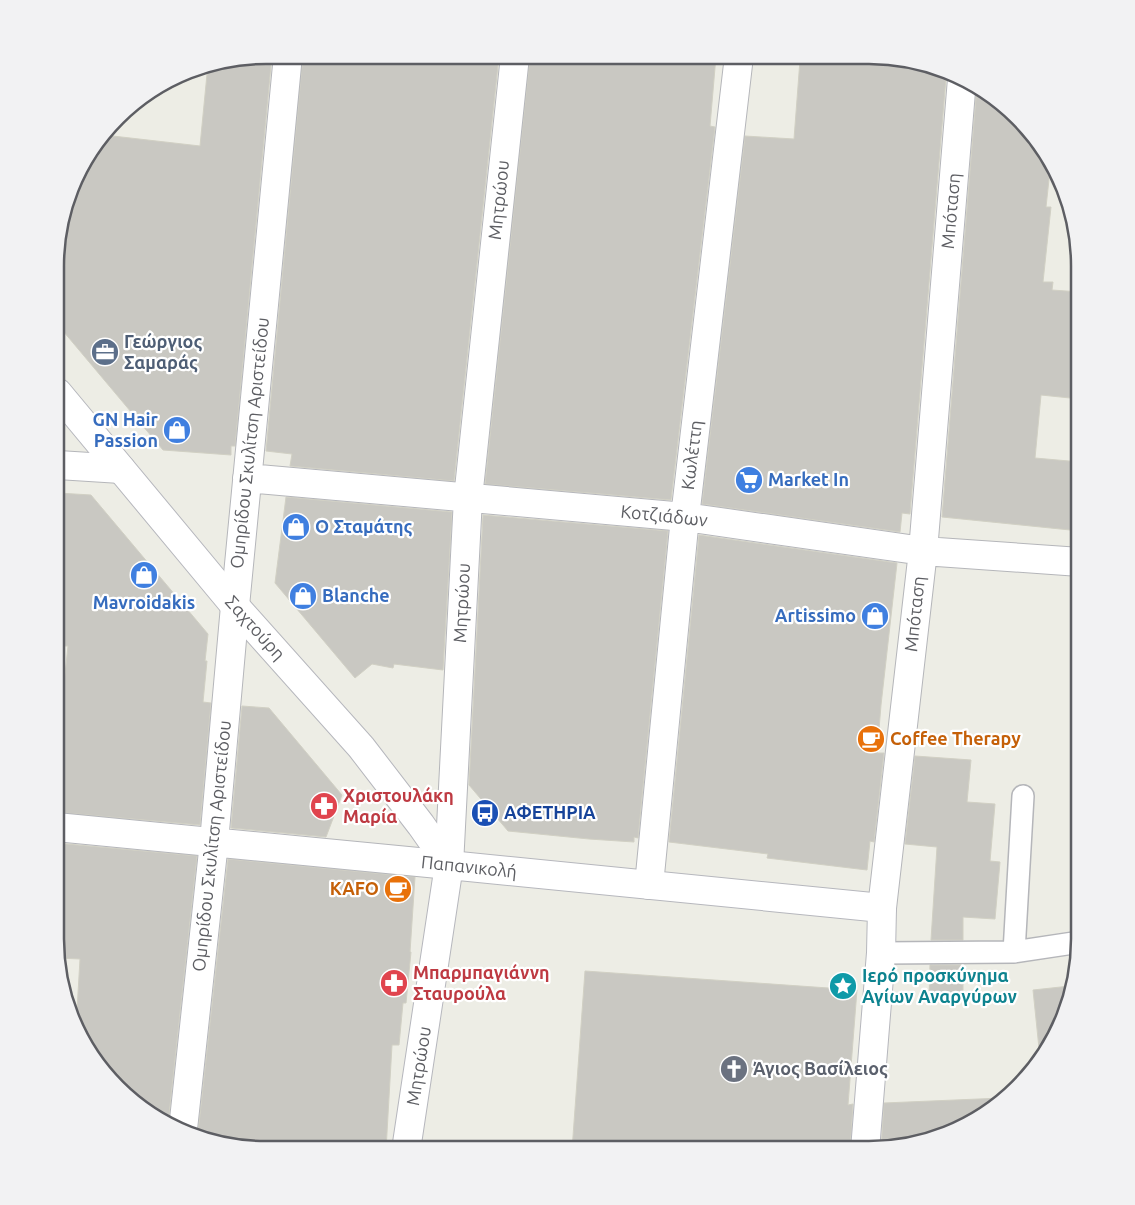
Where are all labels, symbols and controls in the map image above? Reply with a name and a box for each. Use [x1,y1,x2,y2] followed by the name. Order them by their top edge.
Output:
[484,159,512,241] street label: Μητρώου
[937,172,963,250] street label: Μπόταση
[226,316,272,570] street label: Ομηρίδου Σκυλίτση Αριστείδου
[124,331,202,373] place label: Γεώργιος Σαμαράς
[90,337,120,367] office icon: Γεώργιος Σαμαράς
[93,409,159,450] place label: GN Hair Passion
[162,415,192,445] shop icon: GN Hair Passion
[677,419,705,491] street label: Κωλέττη
[734,465,764,495] supermarket icon: Market In
[768,469,849,489] place label: Market In
[619,500,709,531] street label: Κοτζιάδων
[281,512,311,542] shop icon: Ο Σταμάτης
[315,516,413,537] place label: Ο Σταμάτης
[129,560,159,590] shop icon: Mavroidakis
[449,562,473,644] street label: Μητρώου
[900,575,928,653] street label: Μπόταση
[288,581,318,611] shop icon: Blanche
[322,585,390,605] place label: Blanche
[222,591,290,664] street label: Σαχτούρη
[93,592,195,612] place label: Mavroidakis
[860,601,890,631] shop icon: Artissimo
[775,605,856,625] place label: Artissimo
[188,719,234,973] street label: Ομηρίδου Σκυλίτση Αριστείδου
[856,724,886,754] cafe icon: Coffee Therapy
[890,728,1021,748] place label: Coffee Therapy
[343,785,454,826] place label: Χριστουλάκη Μαρία
[309,791,339,821] pharmacy icon: Χριστουλάκη Μαρία
[470,798,500,828] bus stop icon: ΑΦΕΤΗΡΙΑ
[504,802,596,822] place label: ΑΦΕΤΗΡΙΑ
[420,851,518,881] street label: Παπανικολή
[383,874,413,904] cafe icon: KAFO
[330,878,379,898] place label: KAFO
[413,962,550,1003] place label: Μπαρμπαγιάννη Σταυρούλα
[862,965,1018,1006] place label: Ιερό προσκύνημα Αγίων Αναργύρων
[379,968,409,998] pharmacy icon: Μπαρμπαγιάννη Σταυρούλα
[828,971,858,1001] place icon: Ιερό προσκύνημα Αγίων Αναργύρων
[402,1025,434,1107] street label: Μητρώου
[719,1054,749,1084] church icon: Άγιος Βασίλειος
[753,1058,888,1079] place label: Άγιος Βασίλειος

